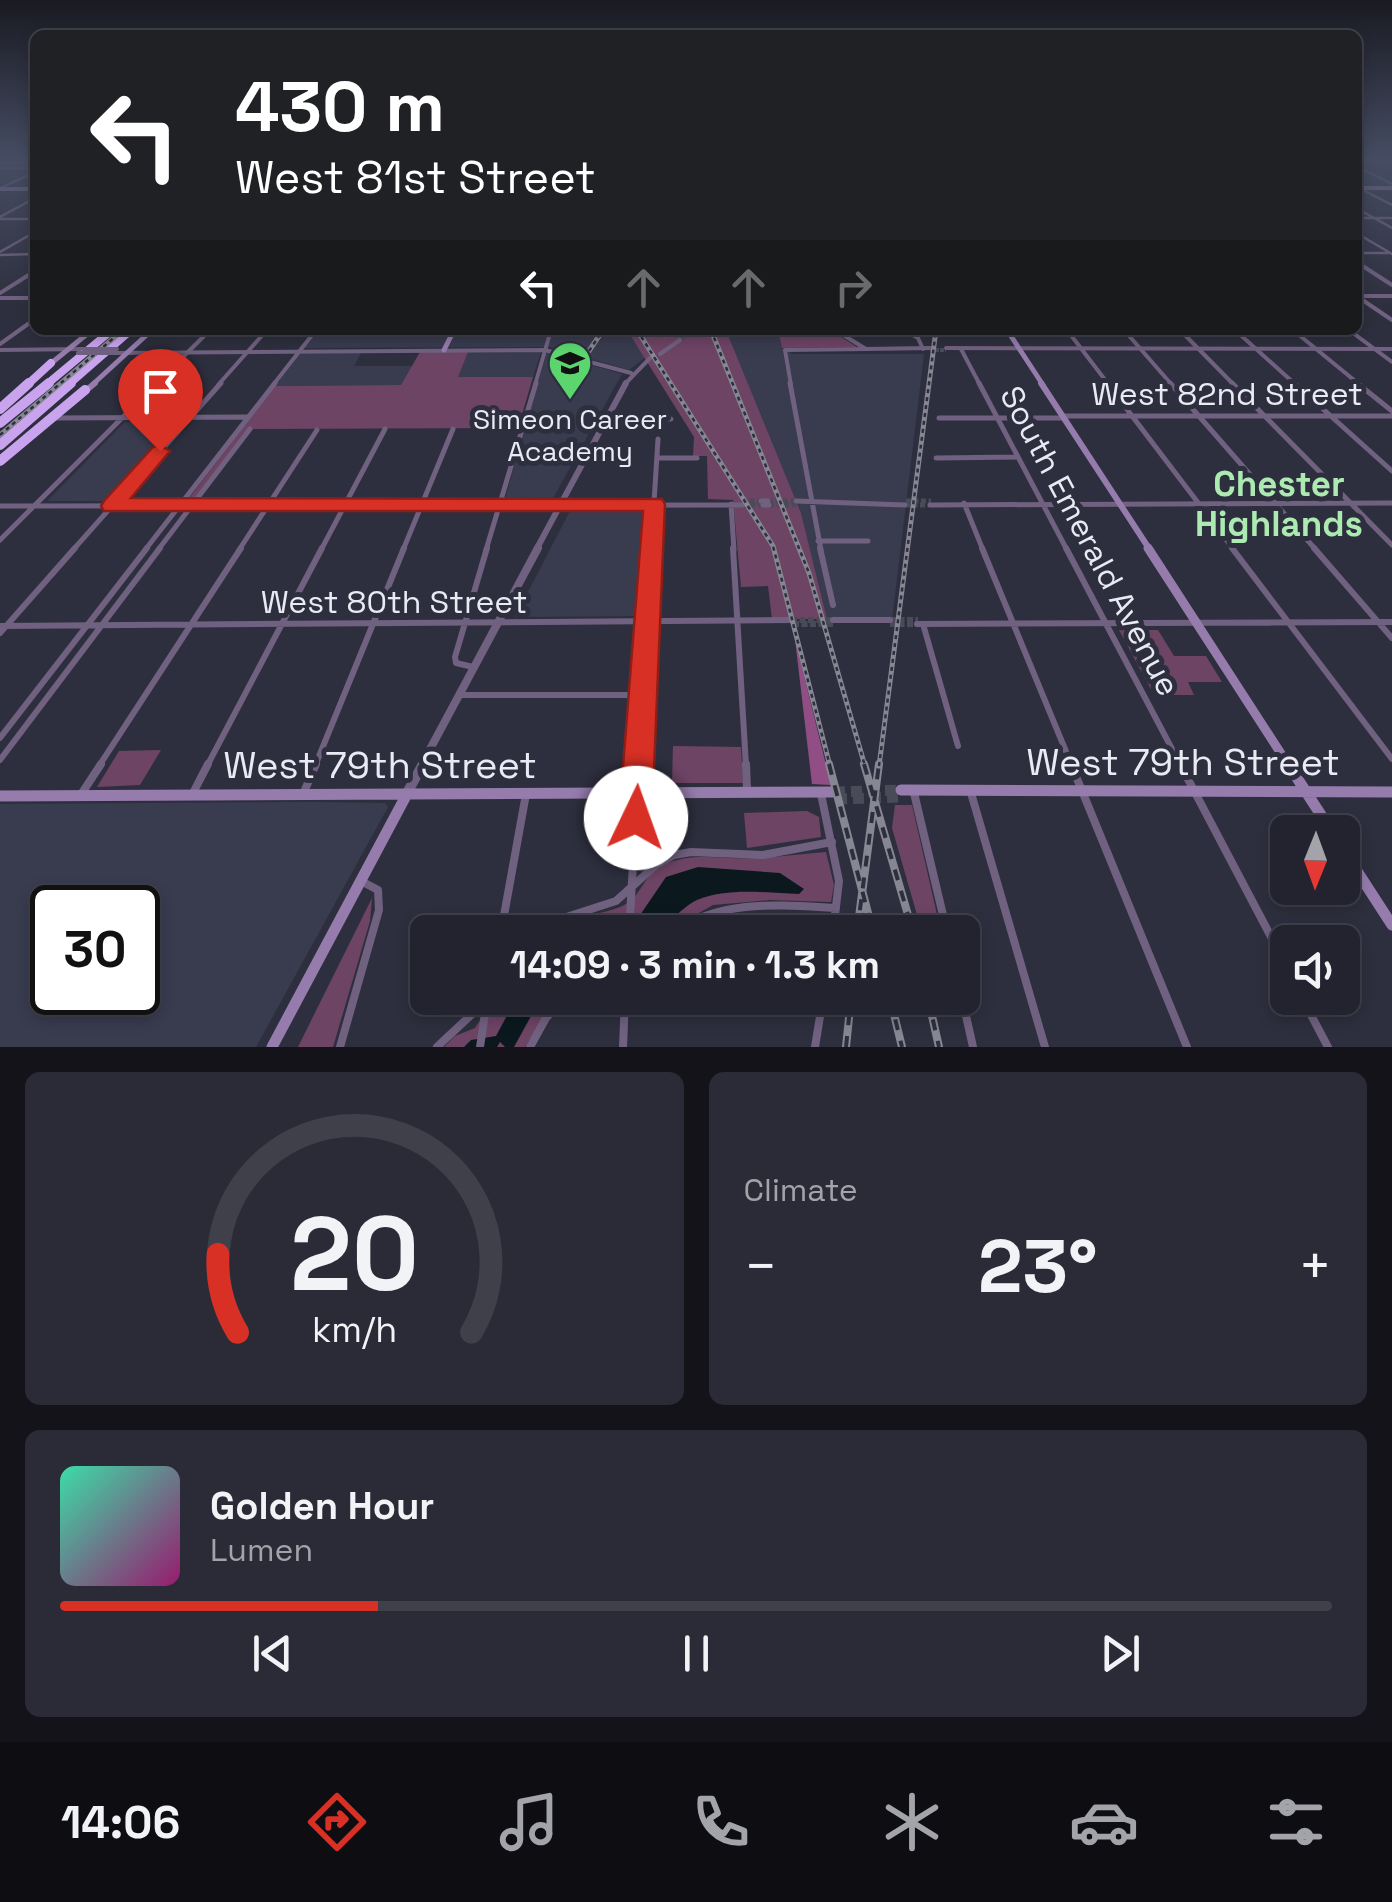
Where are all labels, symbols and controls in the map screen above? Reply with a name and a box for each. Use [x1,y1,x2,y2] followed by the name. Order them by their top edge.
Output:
[235,62,445,151] text: 430 m
[70,70,200,200] icon: left
[235,149,596,206] text: West 81st Street
[511,260,566,315] icon: left
[616,260,671,315] icon: ahead
[721,260,776,315] icon: ahead
[826,260,881,315] icon: right
[547,340,593,401] school or university icon: Simeon Career Academy
[118,349,203,452] pin
[133,364,188,419] icon: arrive
[1091,374,1363,414] street label: West 82nd Street
[991,379,1189,703] street label: South Emerald Avenue
[473,401,667,469] place label: Simeon Career Academy
[1195,462,1363,546] district label: Chester Highlands
[261,582,527,622] street label: West 80th Street
[1026,738,1340,786] street label: West 79th Street
[223,741,537,789] street label: West 79th Street
[584,766,688,870] position arrow
[1270,815,1360,905] north arrow
[1270,815,1360,1015] map controls
[30,885,160,1015] speed limit sign: 30
[1270,925,1360,1015] button: sound
[510,941,880,989] text: 14:09 · 3 min · 1.3 km
[744,1170,858,1210] text: Climate
[290,1188,419,1320] text: 20
[978,1218,1098,1314] text: 23°
[744,1231,778,1301] text: −
[1298,1231,1332,1301] text: +
[312,1307,397,1352] text: km/h
[210,1482,434,1530] text: Golden Hour
[210,1530,313,1570] text: Lumen
[245,1626,300,1681] icon: previous
[669,1626,724,1681] icon: pause
[1093,1626,1148,1681] icon: next
[302,1787,372,1857] icon: directions
[494,1787,564,1857] icon: music
[686,1787,756,1857] icon: phone
[877,1787,947,1857] icon: climate
[1069,1787,1139,1857] icon: car
[1261,1787,1331,1857] icon: filters
[61,1794,180,1851] text: 14:06

